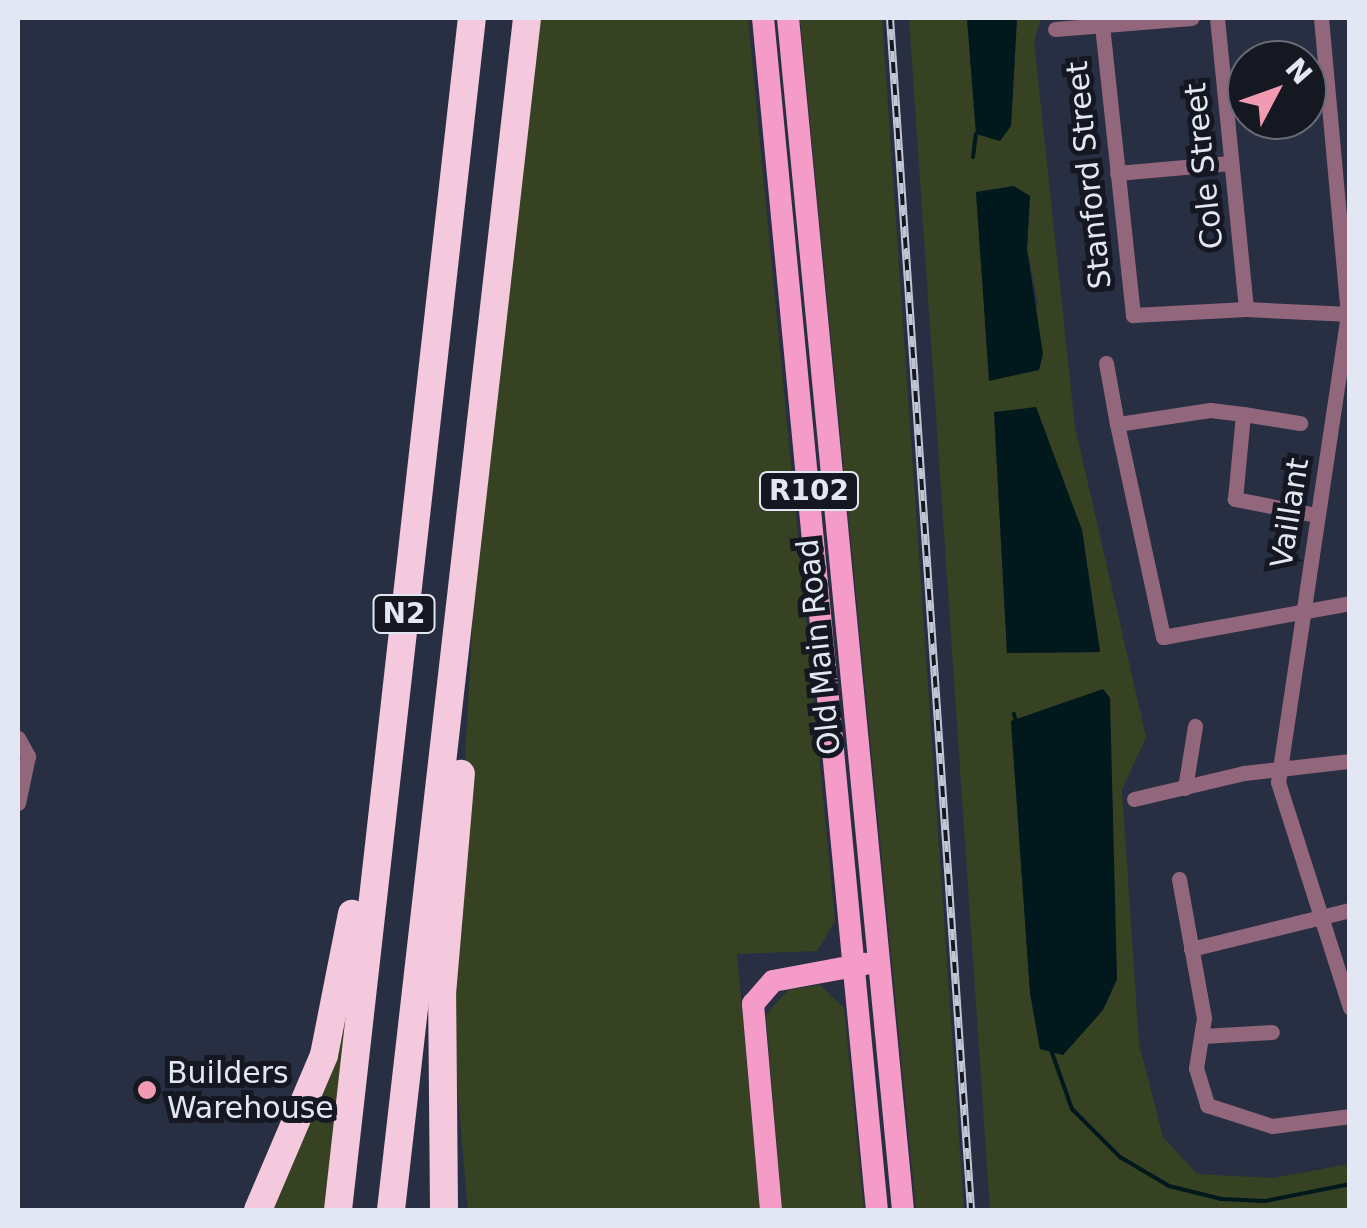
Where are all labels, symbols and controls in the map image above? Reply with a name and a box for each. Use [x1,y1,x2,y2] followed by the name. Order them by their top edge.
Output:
[1227,40,1327,140] north arrow
[1278,52,1319,91] text: N
[1059,59,1119,291] street label: Stanford Street
[1177,81,1231,251] street label: Cole Street
[1264,455,1316,571] street label: Vaillant
[756,468,862,514] road number: R102
[790,537,848,757] street label: Old Main Road
[372,591,436,637] road number: N2
[167,1055,334,1126] place label: Builders Warehouse
[136,1079,158,1101] marker: Builders Warehouse

